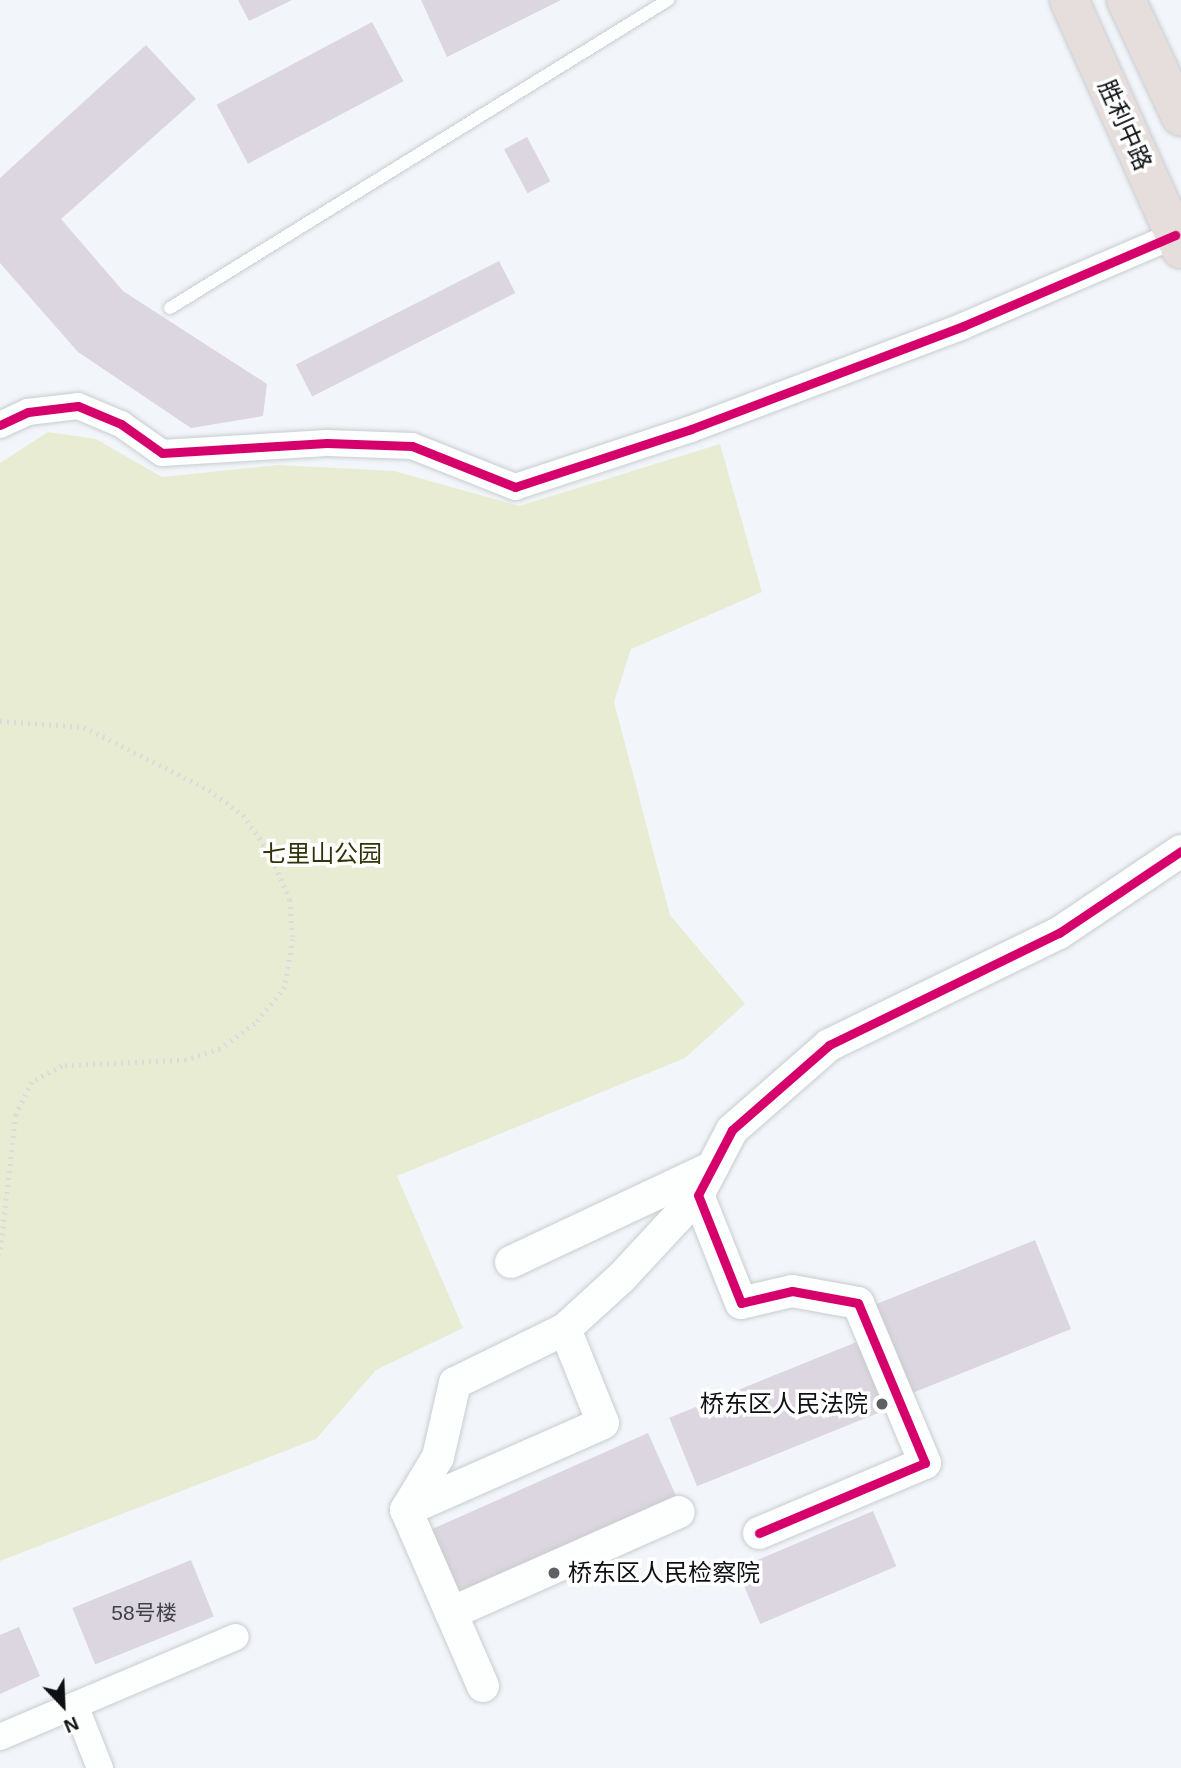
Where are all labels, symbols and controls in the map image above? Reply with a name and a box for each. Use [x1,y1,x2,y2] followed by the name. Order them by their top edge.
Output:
[1092,75,1158,175] street label: 胜利中路
[262,840,382,868] park label: 七里山公园
[700,1390,868,1418] place label: 桥东区人民法院
[874,1396,890,1412] marker: 桥东区人民法院
[568,1559,760,1587] place label: 桥东区人民检察院
[546,1565,562,1581] marker: 桥东区人民检察院
[111,1600,177,1626] house number: 58号楼
[28,1670,98,1740] north arrow
[61,1712,82,1737] text: N

